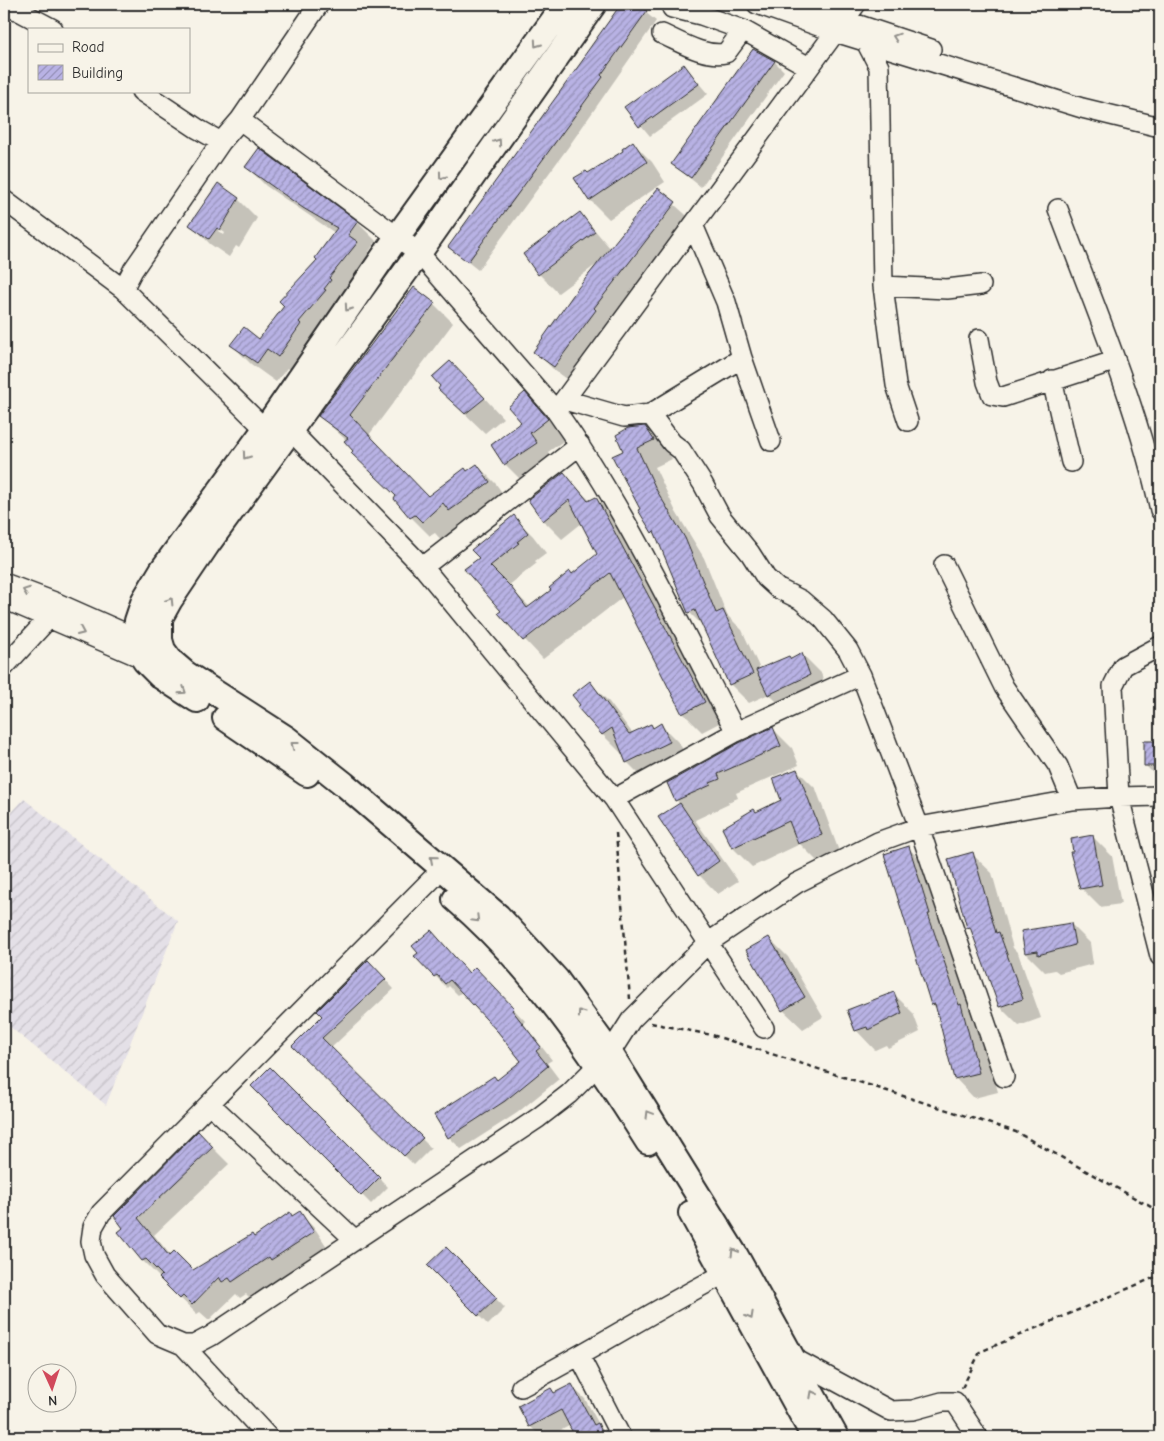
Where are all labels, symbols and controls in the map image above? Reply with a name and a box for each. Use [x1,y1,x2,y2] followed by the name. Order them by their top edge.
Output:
[28,28,190,92] legend
[892,33,901,43] one-way arrow
[72,38,104,56] text: Road
[534,38,543,47] one-way arrow
[72,64,123,82] text: Building
[492,138,501,147] one-way arrow
[439,170,448,179] one-way arrow
[345,302,354,312] one-way arrow
[243,450,251,459] one-way arrow
[22,587,31,597] one-way arrow
[164,597,174,606] one-way arrow
[76,626,85,637] one-way arrow
[177,685,187,694] one-way arrow
[291,742,300,750] one-way arrow
[429,856,438,865] one-way arrow
[470,913,479,922] one-way arrow
[579,1010,587,1019] one-way arrow
[645,1110,655,1119] one-way arrow
[731,1249,741,1258] one-way arrow
[744,1311,754,1320] one-way arrow
[28,1364,78,1414] north arrow
[809,1390,819,1399] one-way arrow
[48,1392,58,1409] text: N

